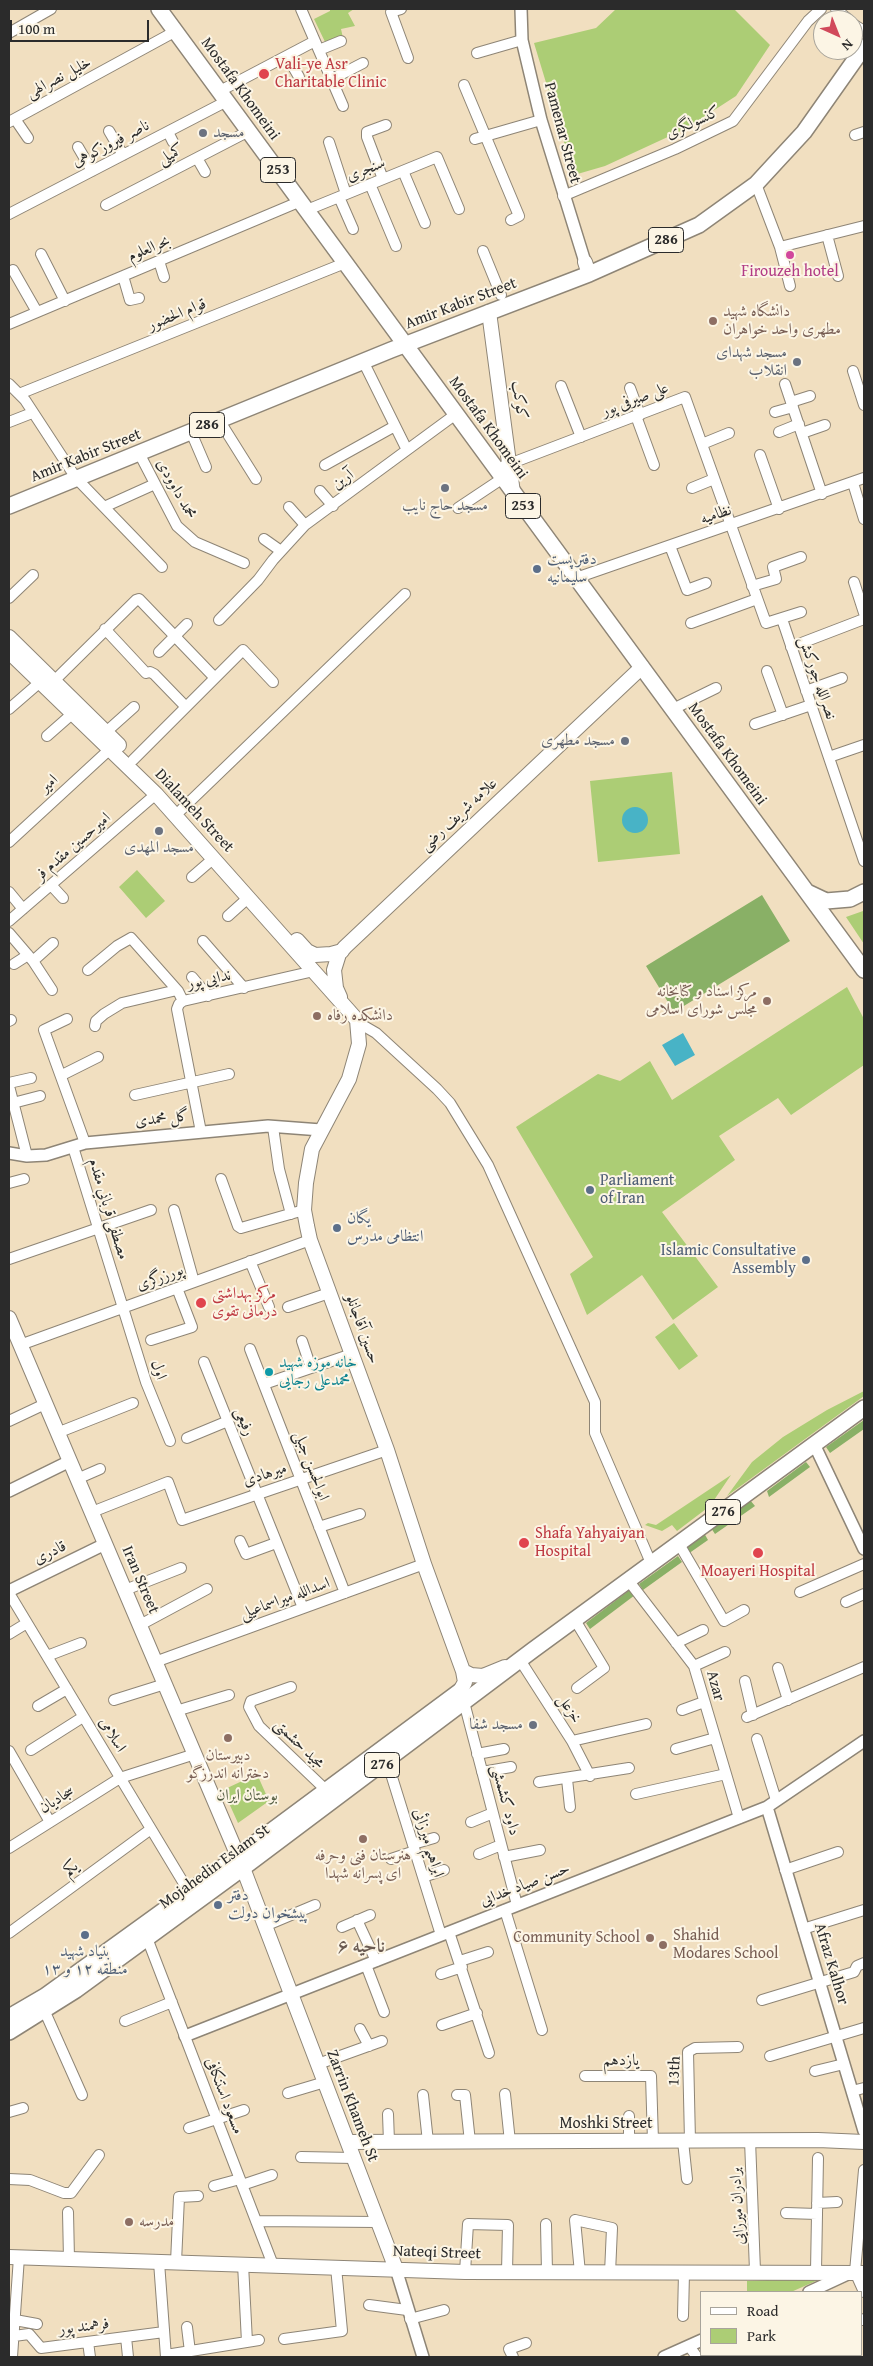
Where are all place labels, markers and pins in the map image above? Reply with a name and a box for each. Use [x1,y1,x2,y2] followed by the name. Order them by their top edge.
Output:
[275,55,387,93] place label: Vali-ye Asr Charitable Clinic
[257,67,271,81] marker: Vali-ye Asr Charitable Clinic
[213,123,244,143] place label: مسجد
[197,127,209,139] marker: مسجد
[784,249,796,261] marker: Firouzeh hotel
[741,262,839,282] place label: Firouzeh hotel
[723,302,841,340] place label: دانشگاه شهید مطهری واحد خواهران
[707,315,719,327] marker: دانشگاه شهید مطهری واحد خواهران
[716,343,787,381] place label: مسجد شهدای انقلاب
[791,356,803,368] marker: مسجد شهدای انقلاب
[439,482,451,494] marker: مسجد حاج نایب
[402,496,488,516] place label: مسجد حاج نایب
[547,550,597,588] place label: دفتر پست سلیمانیه
[531,563,543,575] marker: دفتر پست سلیمانیه
[541,731,615,751] place label: مسجد مطهری
[619,735,631,747] marker: مسجد مطهری
[153,825,165,837] marker: مسجد المهدی
[124,838,194,858] place label: مسجد المهدی
[646,982,757,1020] place label: مرکز اسناد و کتابخانه مجلس شورای اسلامی
[761,995,773,1007] marker: مرکز اسناد و کتابخانه مجلس شورای اسلامی
[327,1006,393,1026] place label: دانشکده رفاه
[311,1010,323,1022] marker: دانشکده رفاه
[600,1171,675,1209] place label: Parliament of Iran
[584,1184,596,1196] marker: Parliament of Iran
[347,1209,423,1247] place label: یگان انتظامی مدرس
[331,1222,343,1234] marker: یگان انتظامی مدرس
[661,1241,796,1279] place label: Islamic Consultative Assembly
[800,1254,812,1266] marker: Islamic Consultative Assembly
[212,1284,278,1322] place label: مرکز بهداشتی درمانی تقوی
[194,1296,208,1310] marker: مرکز بهداشتی درمانی تقوی
[279,1353,357,1391] place label: خانه موزه شهید محمدعلی رجایی
[263,1366,275,1378] marker: خانه موزه شهید محمدعلی رجایی
[535,1524,645,1562] place label: Shafa Yahyaiyan Hospital
[517,1536,531,1550] marker: Shafa Yahyaiyan Hospital
[751,1546,765,1560] marker: Moayeri Hospital
[701,1562,815,1582] place label: Moayeri Hospital
[469,1715,523,1735] place label: مسجد شفا
[527,1719,539,1731] marker: مسجد شفا
[222,1732,234,1744] marker: دبیرستان دخترانه اندرزگو
[187,1746,269,1784] place label: دبیرستان دخترانه اندرزگو
[357,1833,369,1845] marker: هنرستان فنی وحرفه ای پسرانه شهدا
[315,1846,411,1884] place label: هنرستان فنی وحرفه ای پسرانه شهدا
[228,1886,308,1924] place label: دفتر پیشخوان دولت
[212,1899,224,1911] marker: دفتر پیشخوان دولت
[673,1926,779,1964] place label: Shahid Modares School
[513,1928,640,1948] place label: Community School
[79,1929,91,1941] marker: بنیاد شهید منطقه ۱۲ و ۱۳
[644,1932,656,1944] marker: Community School
[657,1939,669,1951] marker: Shahid Modares School
[42,1942,128,1980] place label: بنیاد شهید منطقه ۱۲ و ۱۳
[139,2212,174,2232] place label: مدرسه
[123,2216,135,2228] marker: مدرسه

